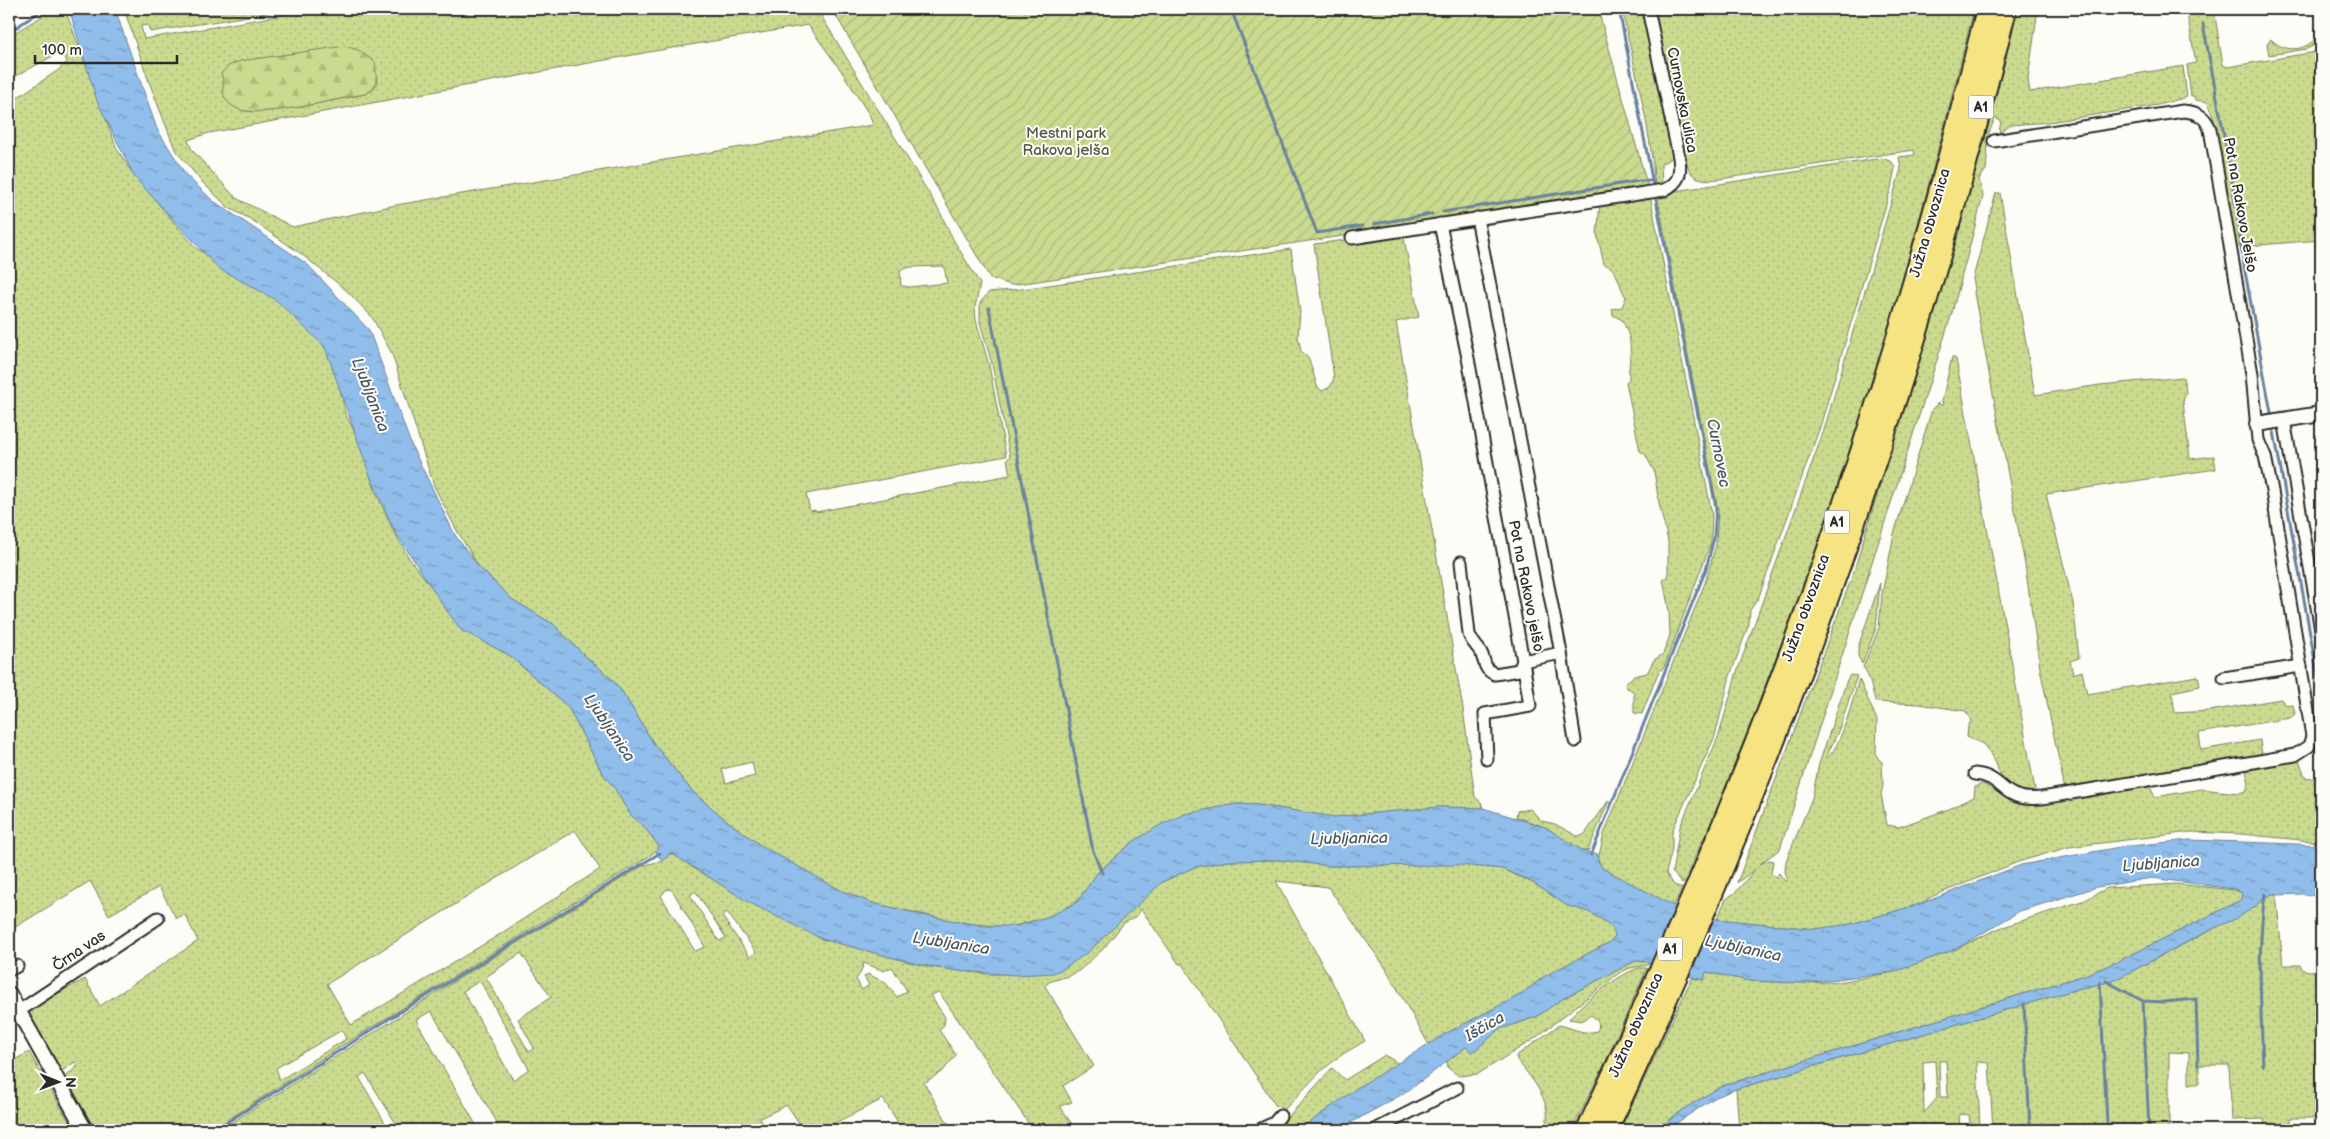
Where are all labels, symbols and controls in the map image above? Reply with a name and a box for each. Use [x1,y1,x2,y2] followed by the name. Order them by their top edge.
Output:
[35,32,178,64] scale bar
[42,41,82,60] text: 100 m
[1662,46,1702,154] street label: Curnovska ulica
[1968,95,1994,118] road number: A1
[1023,124,1109,160] park label: Mestni park Rakova jelša
[2219,136,2261,274] street label: Pot na Rakovo Jelšo
[1905,166,1955,280] street label: Južna obvoznica
[347,355,393,435] water label: Ljubljanica
[1702,417,1734,490] water label: Curnovec
[1824,511,1850,534] road number: A1
[1504,519,1548,653] street label: Pot na Rakovo jelšo
[1778,552,1834,664] street label: Južna obvoznica
[579,690,639,766] water label: Ljubljanica
[1310,829,1388,849] water label: Ljubljanica
[2122,852,2200,876] water label: Ljubljanica
[49,926,110,976] street label: Črna vas
[911,929,991,959] water label: Ljubljanica
[1703,932,1783,966] water label: Ljubljanica
[1658,938,1682,961] road number: A1
[1604,970,1668,1080] street label: Južna obvoznica
[1461,1008,1508,1046] water label: Iščica
[32,1056,82,1106] north arrow
[62,1077,79,1088] text: N

